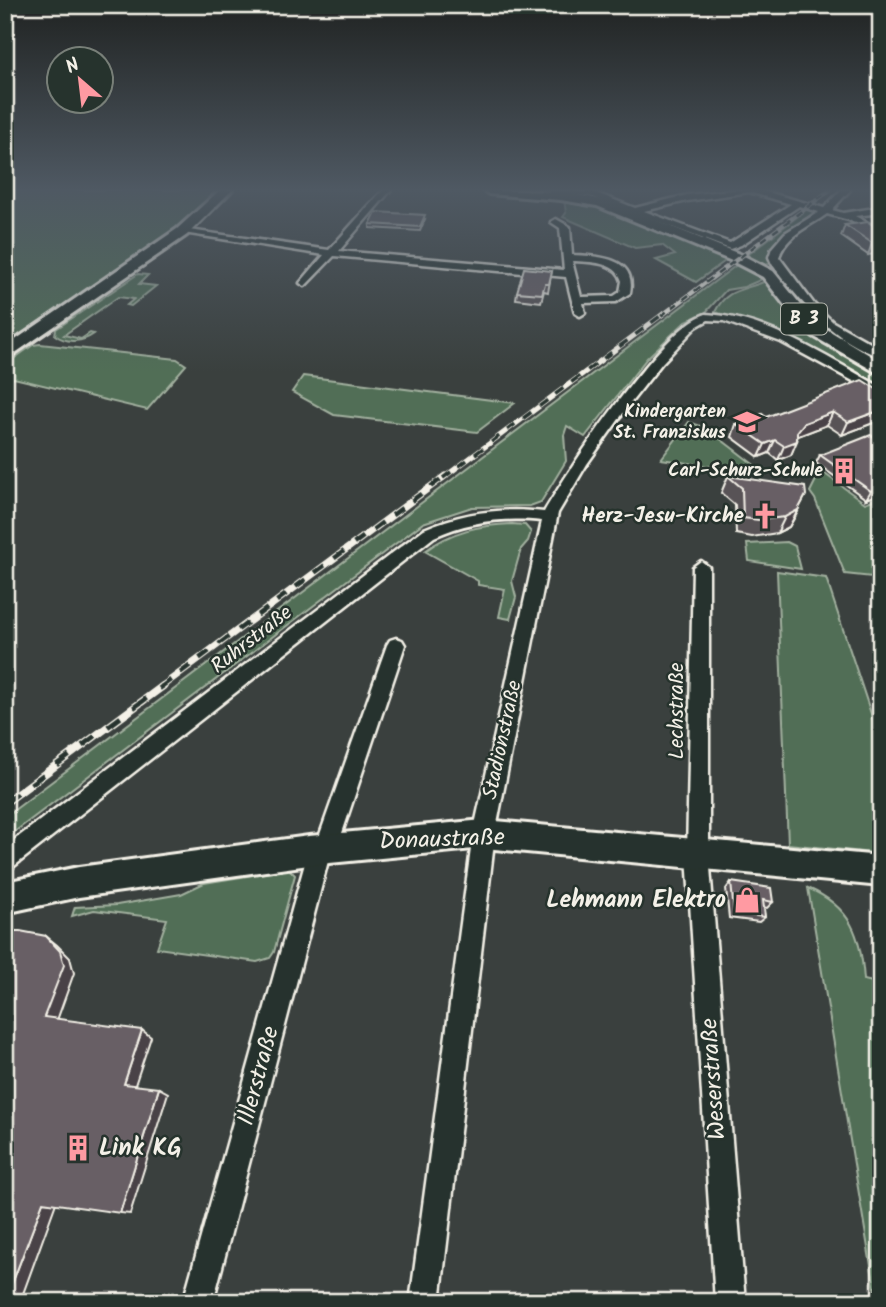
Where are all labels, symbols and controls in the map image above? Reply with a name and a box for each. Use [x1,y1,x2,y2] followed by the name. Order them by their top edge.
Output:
[46,46,116,116] north arrow
[61,51,85,83] text: N
[781,304,827,334] road number: B 3
[614,398,727,448] place label: Kindergarten St. Franziskus
[732,407,762,437] school or university icon: Kindergarten St. Franziskus
[829,456,859,486] building icon: Carl-Schurz-Schule
[668,457,823,486] place label: Carl-Schurz-Schule
[582,500,744,533] place label: Herz-Jesu-Kirche
[750,501,780,531] church icon: Herz-Jesu-Kirche
[204,597,300,683] street label: Ruhrstraße
[661,662,694,760] street label: Lechstraße
[474,677,532,803] street label: Stadionstraße
[379,818,506,862] street label: Donaustraße
[546,881,726,920] place label: Lehmann Elektro
[732,885,762,915] shop icon: Lehmann Elektro
[690,1017,738,1141] street label: Weserstraße
[227,1022,291,1130] street label: Illerstraße
[99,1129,182,1168] place label: Link KG
[63,1133,93,1163] building icon: Link KG

